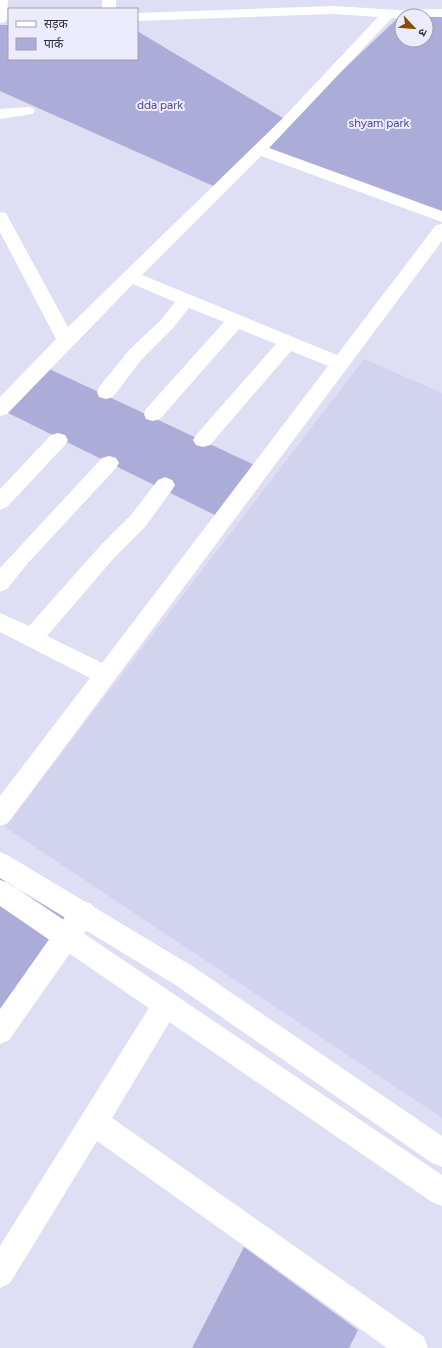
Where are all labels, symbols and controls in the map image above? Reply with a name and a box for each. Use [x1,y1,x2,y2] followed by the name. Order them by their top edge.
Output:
[8,8,138,60] legend
[394,8,434,48] north arrow
[44,17,69,31] text: सड़क
[415,26,430,38] text: उ
[44,37,64,51] text: पार्क
[137,98,183,112] park label: dda park
[349,116,410,130] park label: shyam park

